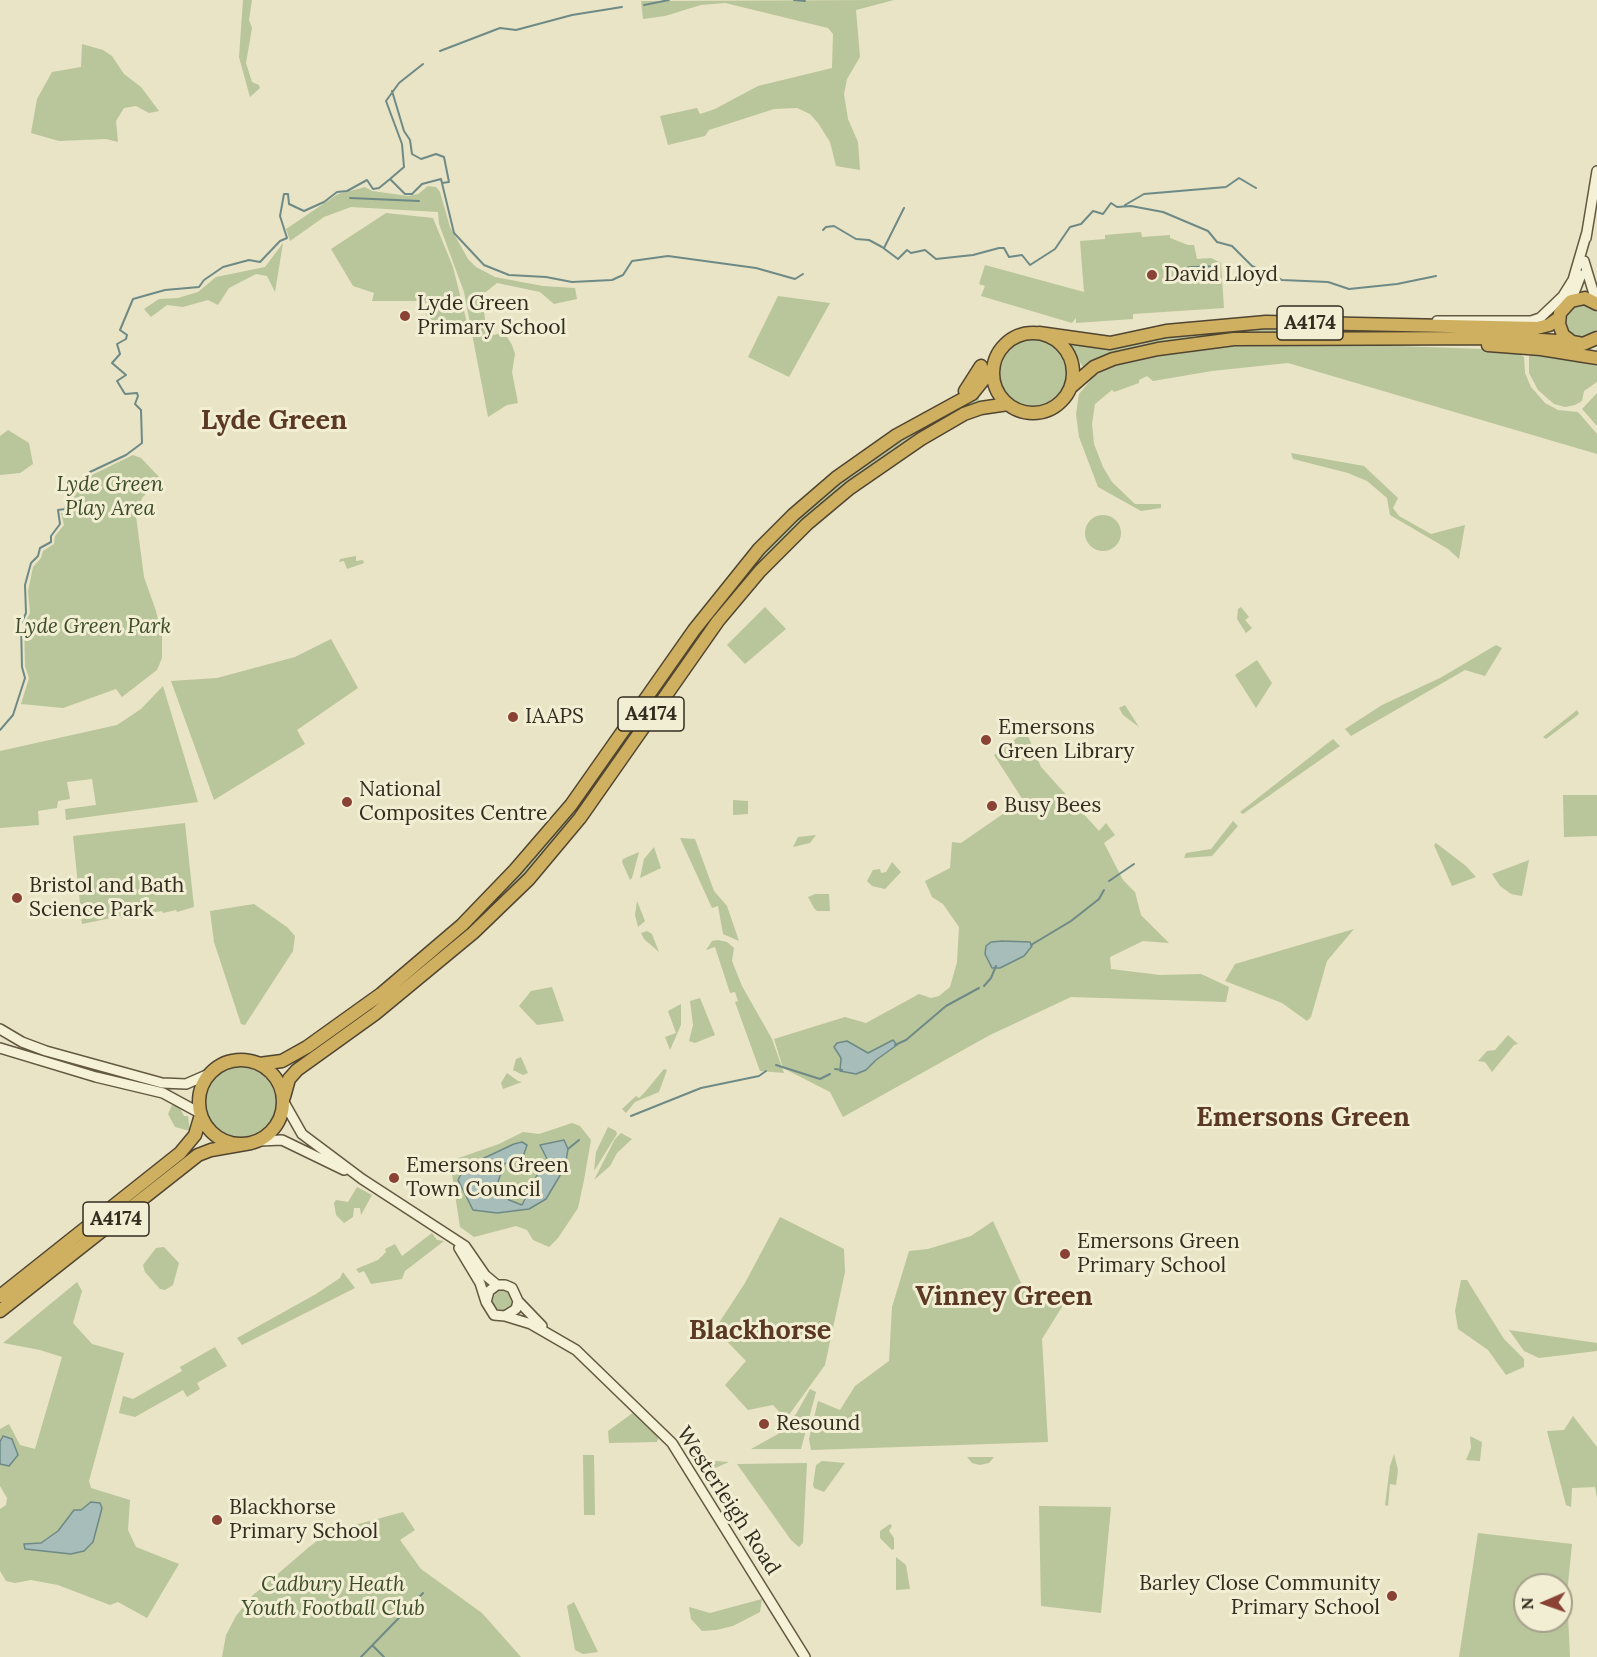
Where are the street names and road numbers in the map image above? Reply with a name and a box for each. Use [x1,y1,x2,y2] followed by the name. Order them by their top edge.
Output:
[1277,306,1343,340] road number: A4174
[618,697,684,731] road number: A4174
[83,1202,149,1236] road number: A4174
[671,1422,785,1580] street label: Westerleigh Road

